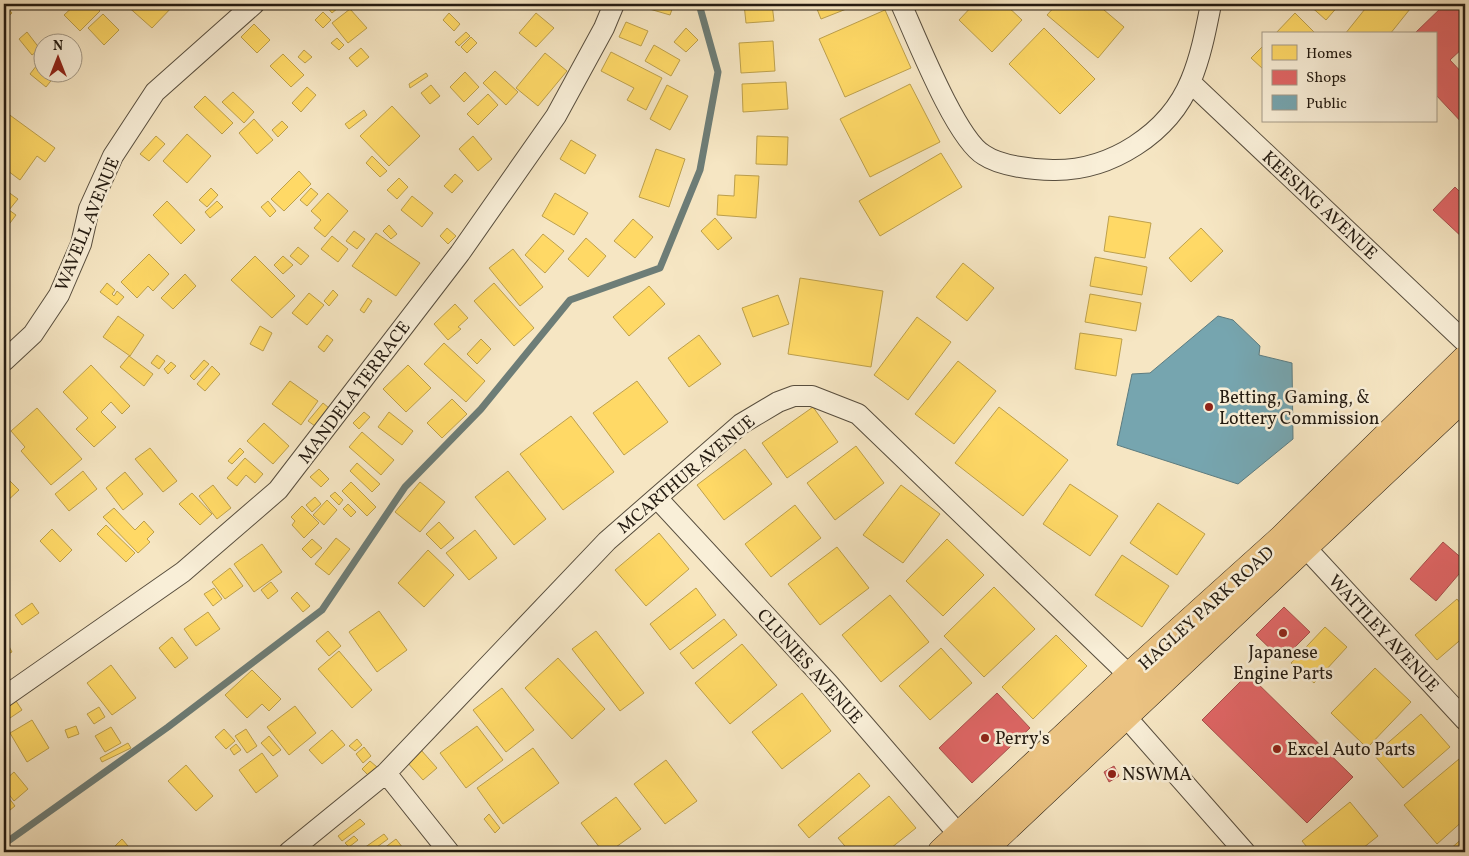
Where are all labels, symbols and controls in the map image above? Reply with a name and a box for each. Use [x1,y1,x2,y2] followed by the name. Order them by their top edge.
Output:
[32,32,82,82] north arrow
[1262,32,1436,122] legend
[53,37,63,56] text: N
[1306,44,1352,65] text: Homes
[1306,68,1346,89] text: Shops
[1306,94,1347,115] text: Public
[1256,146,1382,266] street label: KEESING AVENUE
[50,154,127,295] street label: WAVELL AVENUE
[293,316,417,469] street label: MANDELA TERRACE
[1219,386,1380,432] place label: Betting, Gaming, & Lottery Commission
[1203,401,1215,413] marker: Betting, Gaming, & Lottery Commission
[613,410,761,540] street label: MCARTHUR AVENUE
[1134,541,1280,677] street label: HAGLEY PARK ROAD
[1322,570,1444,698] street label: WATTLEY AVENUE
[750,604,868,730] street label: CLUNIES AVENUE
[1277,627,1289,639] marker: Japanese Engine Parts
[1233,641,1333,687] place label: Japanese Engine Parts
[995,727,1050,752] place label: Perry's
[979,732,991,744] marker: Perry's
[1287,738,1415,763] place label: Excel Auto Parts
[1271,743,1283,755] marker: Excel Auto Parts
[1122,763,1192,788] place label: NSWMA
[1106,768,1118,780] marker: NSWMA

